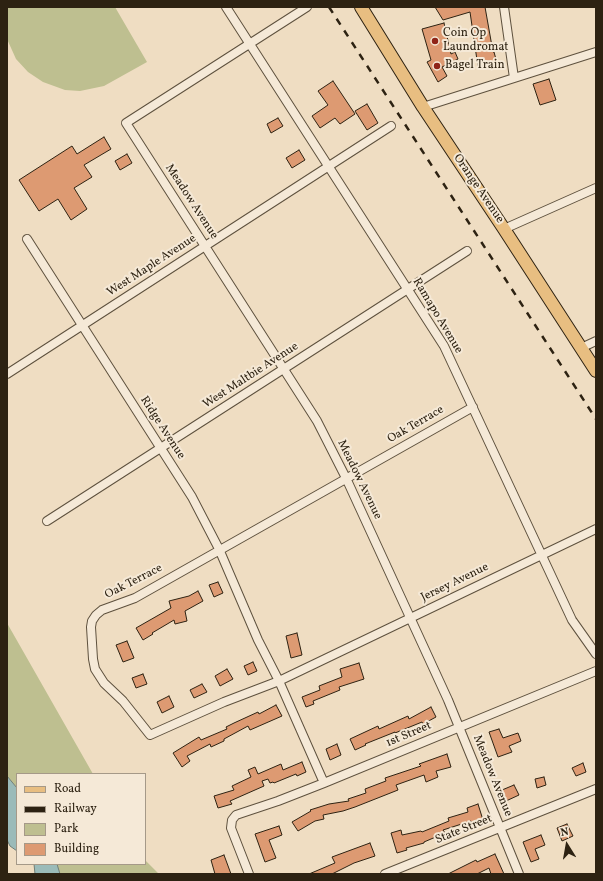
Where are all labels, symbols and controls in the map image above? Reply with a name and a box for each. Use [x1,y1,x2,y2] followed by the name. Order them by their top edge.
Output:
[443,27,508,55] place label: Coin Op Laundromat
[430,36,440,46] marker: Coin Op Laundromat
[445,59,505,73] place label: Bagel Train
[432,61,442,71] marker: Bagel Train
[450,152,506,226] street label: Orange Avenue
[161,162,221,242] street label: Meadow Avenue
[105,232,199,300] street label: West Maple Avenue
[409,276,465,356] street label: Ramapo Avenue
[201,340,301,412] street label: West Maltbie Avenue
[136,394,188,462] street label: Ridge Avenue
[385,403,447,447] street label: Oak Terrace
[334,438,384,522] street label: Meadow Avenue
[419,560,491,606] street label: Jersey Avenue
[103,561,165,603] street label: Oak Terrace
[384,719,434,751] street label: 1st Street
[469,733,515,819] street label: Meadow Avenue
[16,773,146,865] legend
[54,781,81,797] text: Road
[54,801,97,817] text: Railway
[433,812,495,848] street label: State Street
[54,821,79,837] text: Park
[547,825,587,865] north arrow
[559,825,570,841] text: N
[54,841,99,857] text: Building

